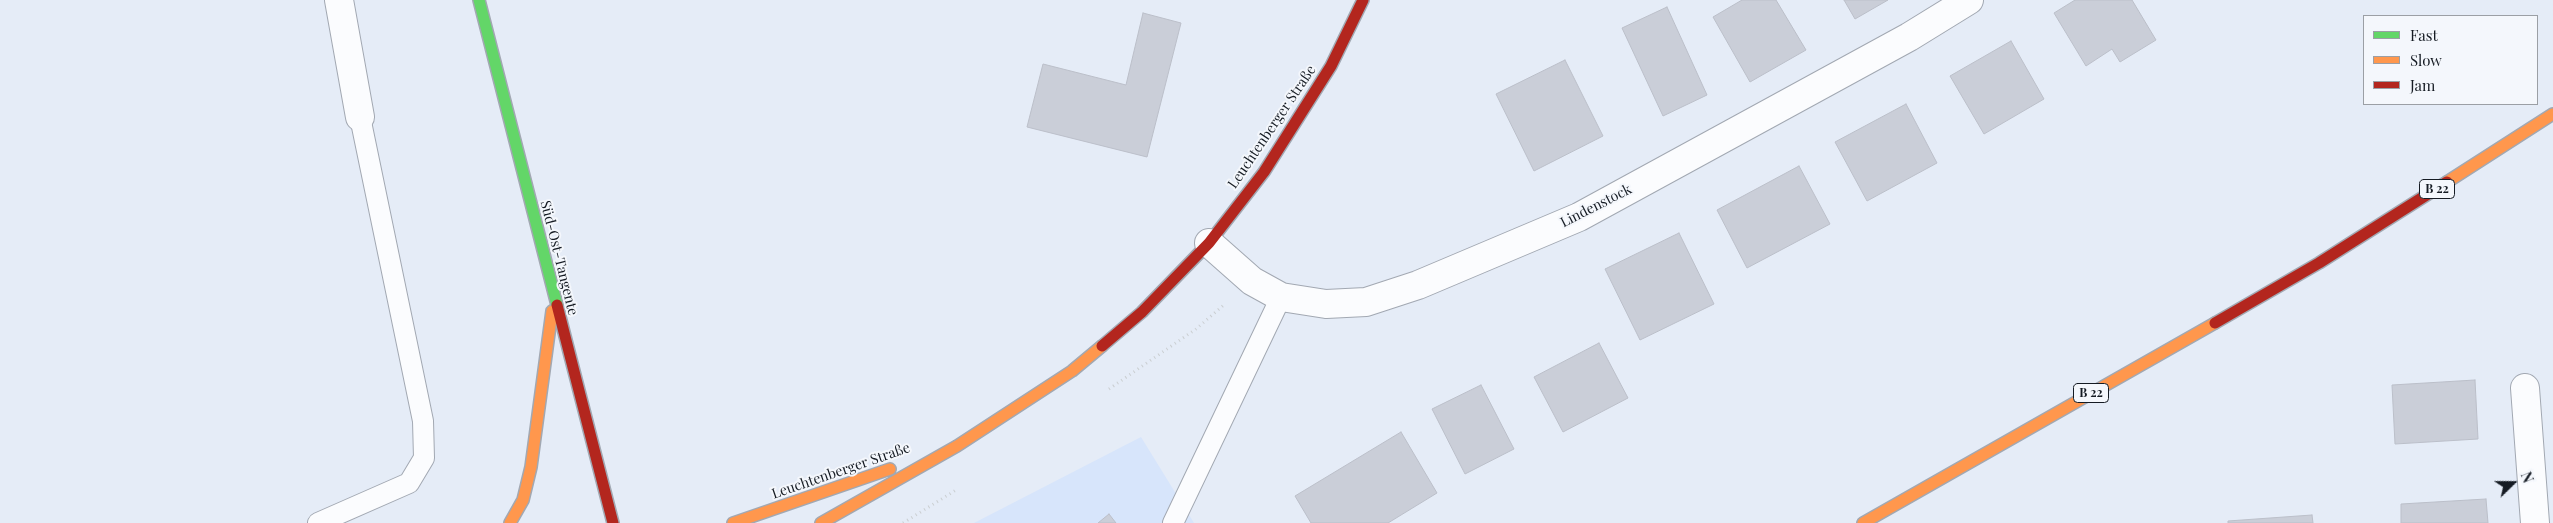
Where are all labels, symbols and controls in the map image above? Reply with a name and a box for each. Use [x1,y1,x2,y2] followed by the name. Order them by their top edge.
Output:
[2363,15,2538,105] legend
[2410,25,2438,45] text: Fast
[2410,50,2442,70] text: Slow
[1224,62,1320,192] street label: Leuchtenberger Straße
[2410,75,2435,95] text: Jam
[2420,180,2454,198] road number: B 22
[1558,181,1634,231] street label: Lindenstock
[537,199,581,317] street label: Süd-Ost-Tangente
[2074,383,2108,402] road number: B 22
[770,439,912,503] street label: Leuchtenberger Straße
[2488,458,2538,508] north arrow
[2517,469,2538,485] text: N

